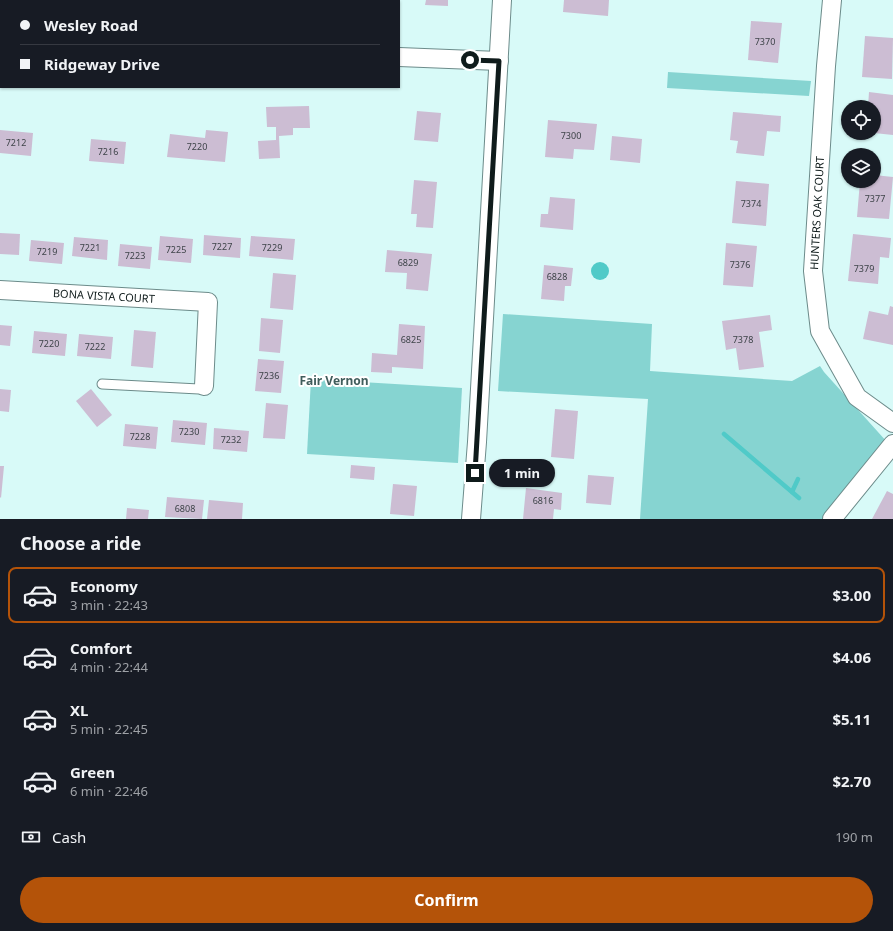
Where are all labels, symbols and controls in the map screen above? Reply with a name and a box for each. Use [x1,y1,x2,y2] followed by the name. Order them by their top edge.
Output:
[44,15,138,35] text: Wesley Road
[755,35,775,48] house number: 7370
[461,51,479,69] route start
[44,54,160,74] text: Ridgeway Drive
[841,100,881,188] map controls
[841,100,881,140] button: locate
[561,129,581,142] house number: 7300
[6,136,26,149] house number: 7212
[187,140,207,153] house number: 7220
[98,145,118,158] house number: 7216
[841,148,881,188] button: layers
[806,156,827,270] street label: HUNTERS OAK COURT
[865,192,885,205] house number: 7377
[741,197,761,210] house number: 7374
[212,240,232,253] house number: 7227
[80,241,100,254] house number: 7221
[262,241,282,254] house number: 7229
[166,243,186,256] house number: 7225
[37,245,57,258] house number: 7219
[125,249,145,262] house number: 7223
[398,256,418,269] house number: 6829
[730,258,750,271] house number: 7376
[854,262,874,275] house number: 7379
[547,270,567,283] house number: 6828
[52,285,155,306] street label: BONA VISTA COURT
[401,333,421,346] house number: 6825
[733,333,753,346] house number: 7378
[39,337,59,350] house number: 7220
[85,340,105,353] house number: 7222
[259,369,279,382] house number: 7236
[299,372,369,389] district label: Fair Vernon
[179,425,199,438] house number: 7230
[130,430,150,443] house number: 7228
[221,433,241,446] house number: 7232
[489,459,555,487] callout: 1 min
[466,464,484,482] route end
[504,464,540,482] text: 1 min
[533,494,553,507] house number: 6816
[175,502,195,515] house number: 6808
[20,531,141,555] text: Choose a ride
[70,576,138,596] text: Economy
[22,577,58,613] icon: car
[832,585,871,605] text: $3.00
[70,596,148,614] text: 3 min · 22:43
[70,638,132,658] text: Comfort
[22,639,58,675] icon: car
[832,647,871,667] text: $4.06
[70,658,148,676] text: 4 min · 22:44
[70,700,88,720] text: XL
[22,701,58,737] icon: car
[832,709,871,729] text: $5.11
[70,720,148,738] text: 5 min · 22:45
[70,762,115,782] text: Green
[22,763,58,799] icon: car
[832,771,871,791] text: $2.70
[70,782,148,800] text: 6 min · 22:46
[20,826,42,848] icon: cash
[52,827,86,847] text: Cash
[835,828,873,846] text: 190 m
[20,877,873,923] button: Confirm

